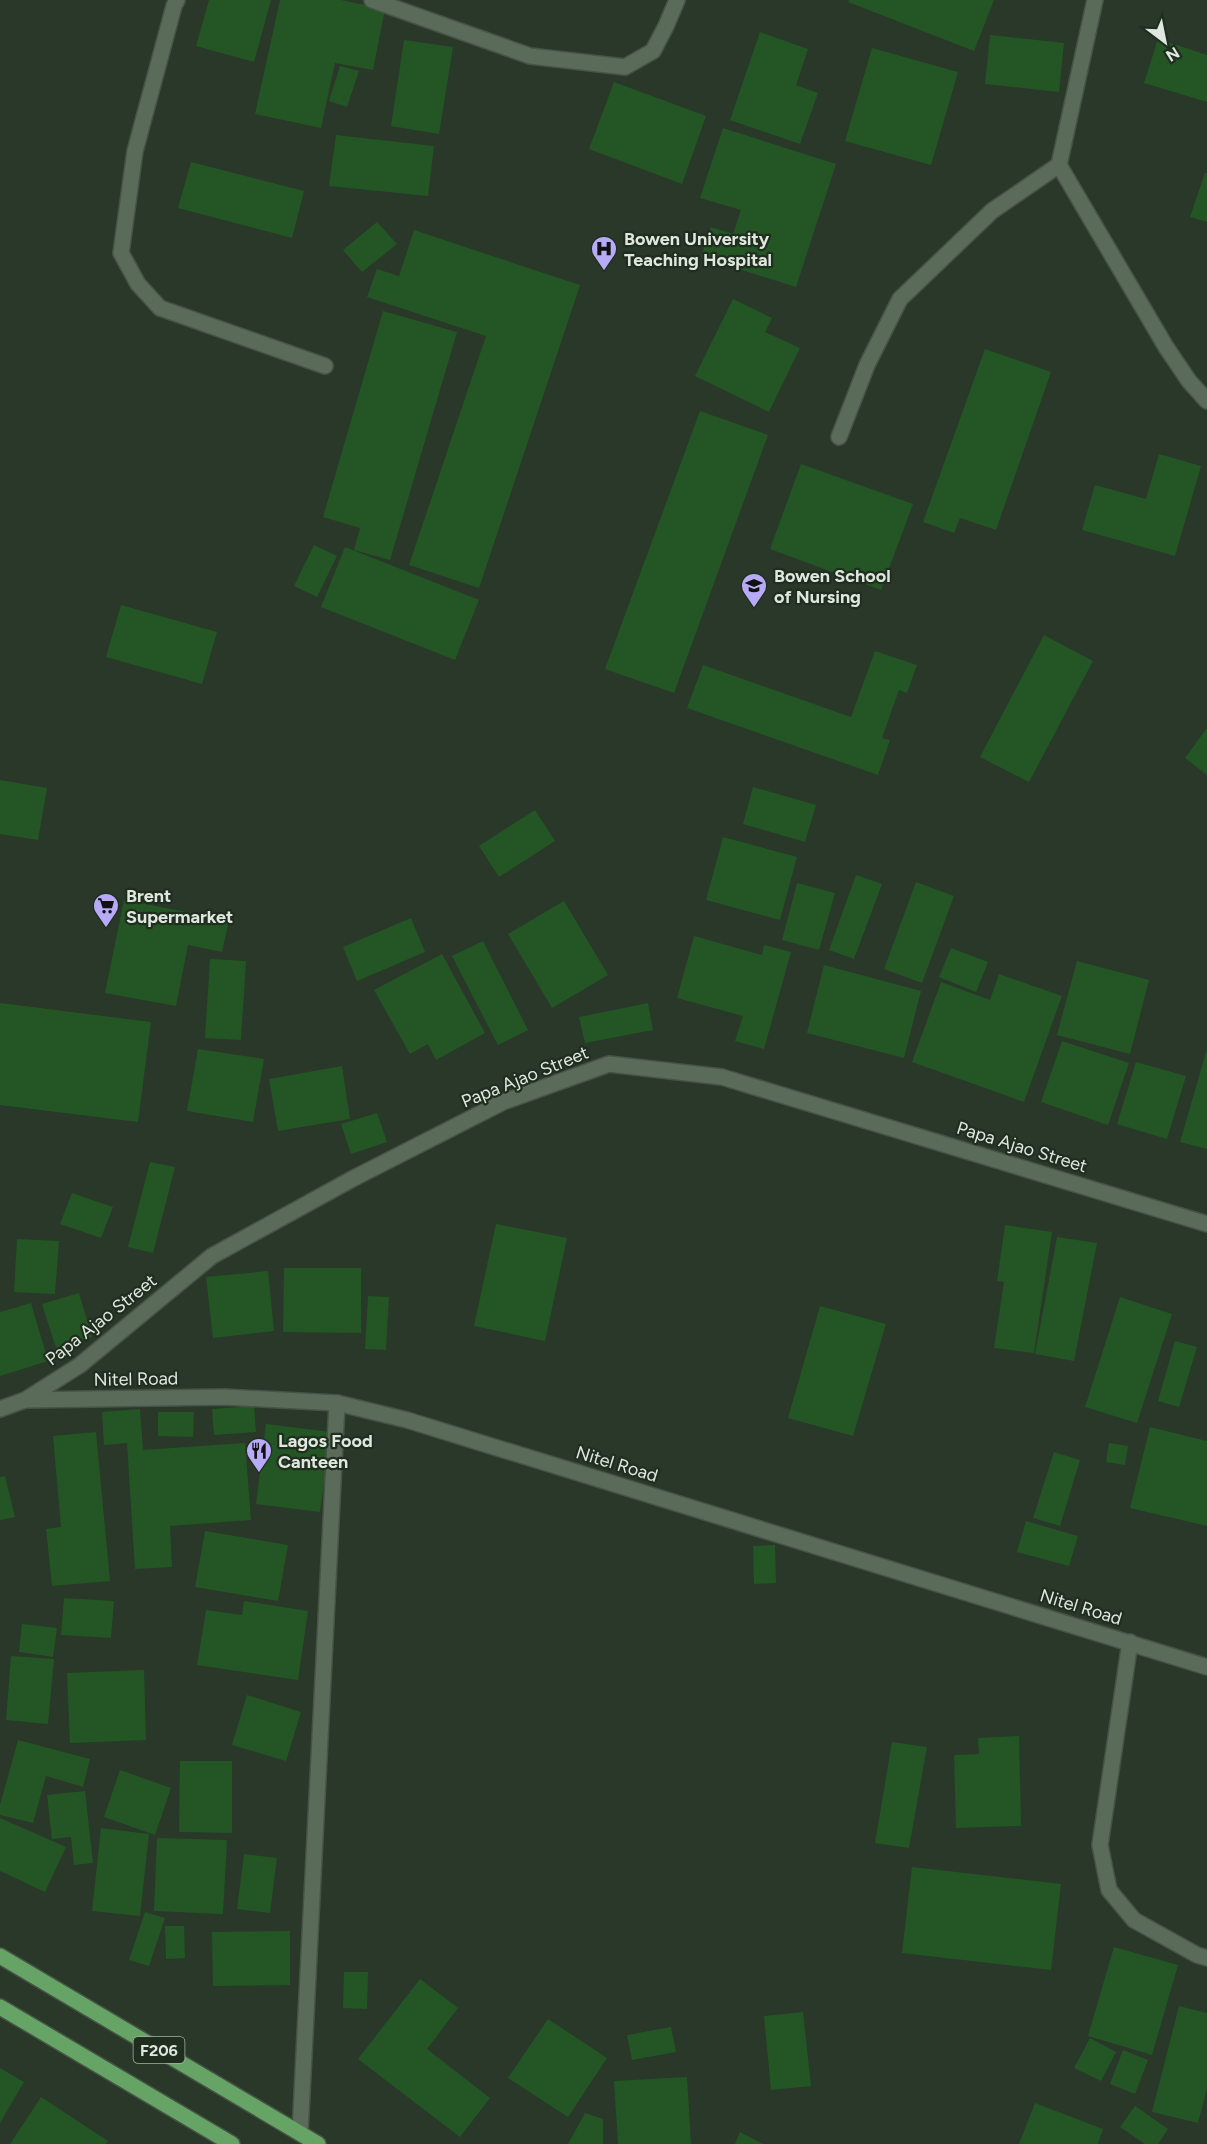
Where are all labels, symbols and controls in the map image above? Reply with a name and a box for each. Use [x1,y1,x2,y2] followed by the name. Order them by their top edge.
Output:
[1135,12,1195,72] north arrow
[1162,43,1183,66] text: N
[624,228,772,271] place label: Bowen University Teaching Hospital
[589,234,619,272] hospital icon: Bowen University Teaching Hospital
[774,565,891,608] place label: Bowen School of Nursing
[739,571,769,609] school or university icon: Bowen School of Nursing
[126,885,233,928] place label: Brent Supermarket
[91,891,121,929] supermarket icon: Brent Supermarket
[458,1041,592,1113] street label: Papa Ajao Street
[954,1117,1090,1177] street label: Papa Ajao Street
[41,1270,161,1370] street label: Papa Ajao Street
[94,1367,178,1391] street label: Nitel Road
[278,1430,373,1473] place label: Lagos Food Canteen
[244,1436,274,1474] restaurant icon: Lagos Food Canteen
[573,1441,661,1487] street label: Nitel Road
[1037,1584,1125,1630] street label: Nitel Road
[134,2037,184,2063] road number: F206

